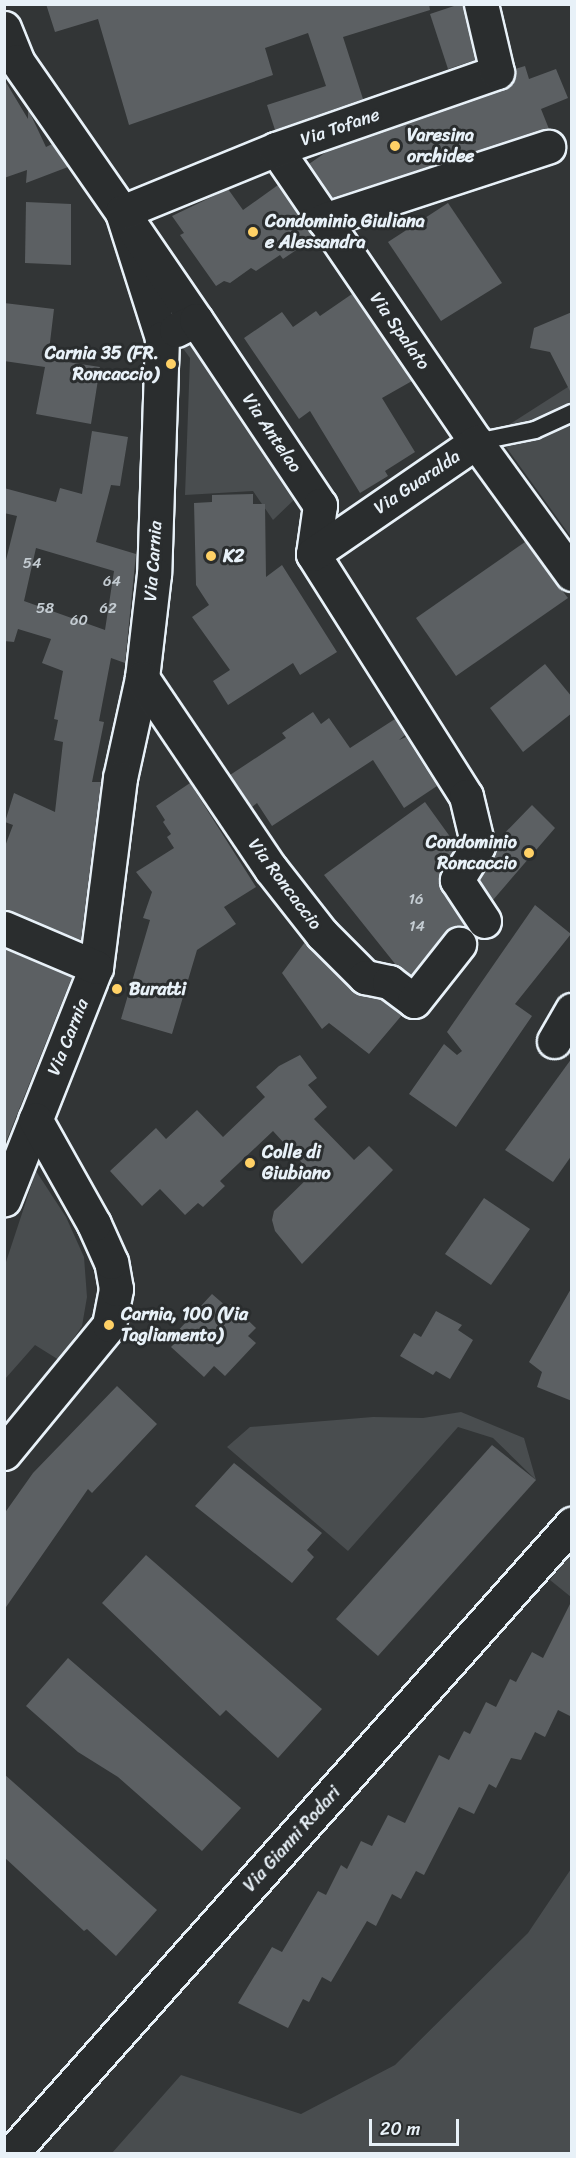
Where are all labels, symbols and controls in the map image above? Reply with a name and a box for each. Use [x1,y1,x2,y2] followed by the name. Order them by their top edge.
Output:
[298,103,382,151] street label: Via Tofane
[407,125,474,168] place label: Varesina orchidee
[388,139,402,153] marker: Varesina orchidee
[265,211,425,254] place label: Condominio Giuliana e Alessandra
[246,225,260,239] marker: Condominio Giuliana e Alessandra
[365,288,435,374] street label: Via Spalato
[45,343,159,386] place label: Carnia 35 (FR. Roncaccio)
[164,357,178,371] marker: Carnia 35 (FR. Roncaccio)
[238,389,306,477] street label: Via Antelao
[370,445,464,519] street label: Via Guaralda
[139,520,167,602] street label: Via Carnia
[223,545,244,567] place label: K2
[204,549,218,563] marker: K2
[23,555,41,573] house number: 54
[103,573,121,591] house number: 64
[36,600,54,618] house number: 58
[99,600,117,618] house number: 62
[70,612,88,630] house number: 60
[426,832,517,874] place label: Condominio Roncaccio
[244,834,326,934] street label: Via Roncaccio
[522,846,536,860] marker: Condominio Roncaccio
[409,891,423,909] house number: 16
[409,918,425,936] house number: 14
[129,978,186,1000] place label: Buratti
[110,982,124,996] marker: Buratti
[43,996,93,1078] street label: Via Carnia
[262,1142,331,1184] place label: Colle di Giubiano
[243,1156,257,1170] marker: Colle di Giubiano
[121,1304,248,1346] place label: Carnia, 100 (Via Tagliamento)
[102,1318,116,1332] marker: Carnia, 100 (Via Tagliamento)
[239,1782,345,1896] street label: Via Gianni Rodari
[372,2107,462,2145] scale bar
[380,2113,420,2145] text: 20 m

